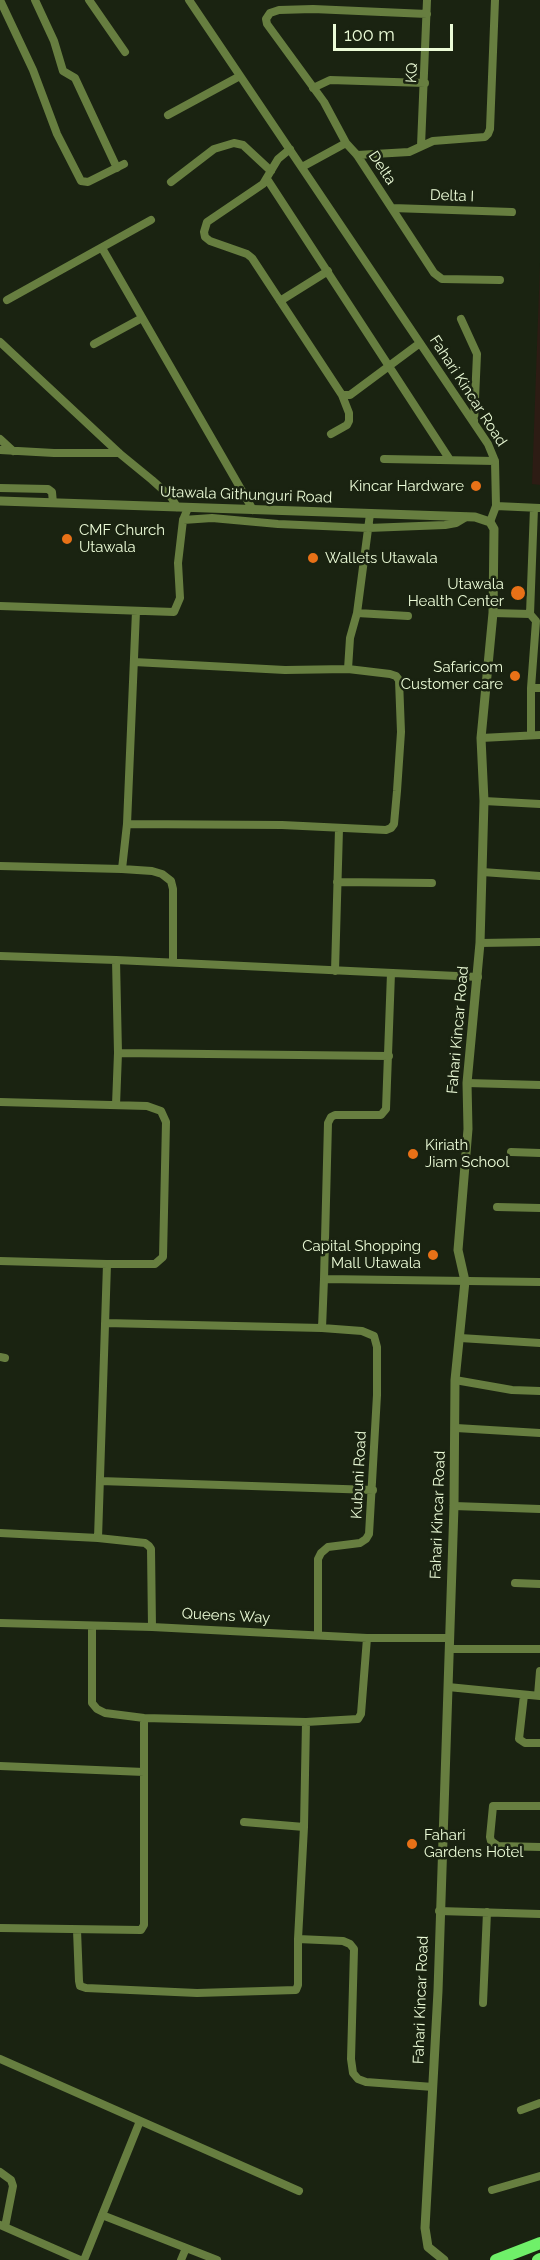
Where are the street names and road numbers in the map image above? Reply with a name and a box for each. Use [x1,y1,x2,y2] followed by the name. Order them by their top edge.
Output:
[402,62,422,84] street label: KQ
[364,148,400,188] street label: Delta
[430,186,474,206] street label: Delta I
[425,332,511,450] street label: Fahari Kincar Road
[160,483,332,507] street label: Utawala Githunguri Road
[443,965,473,1095] street label: Fahari Kincar Road
[348,1430,370,1520] street label: Kubuni Road
[427,1450,449,1580] street label: Fahari Kincar Road
[181,1605,271,1627] street label: Queens Way
[410,1935,432,2065] street label: Fahari Kincar Road

